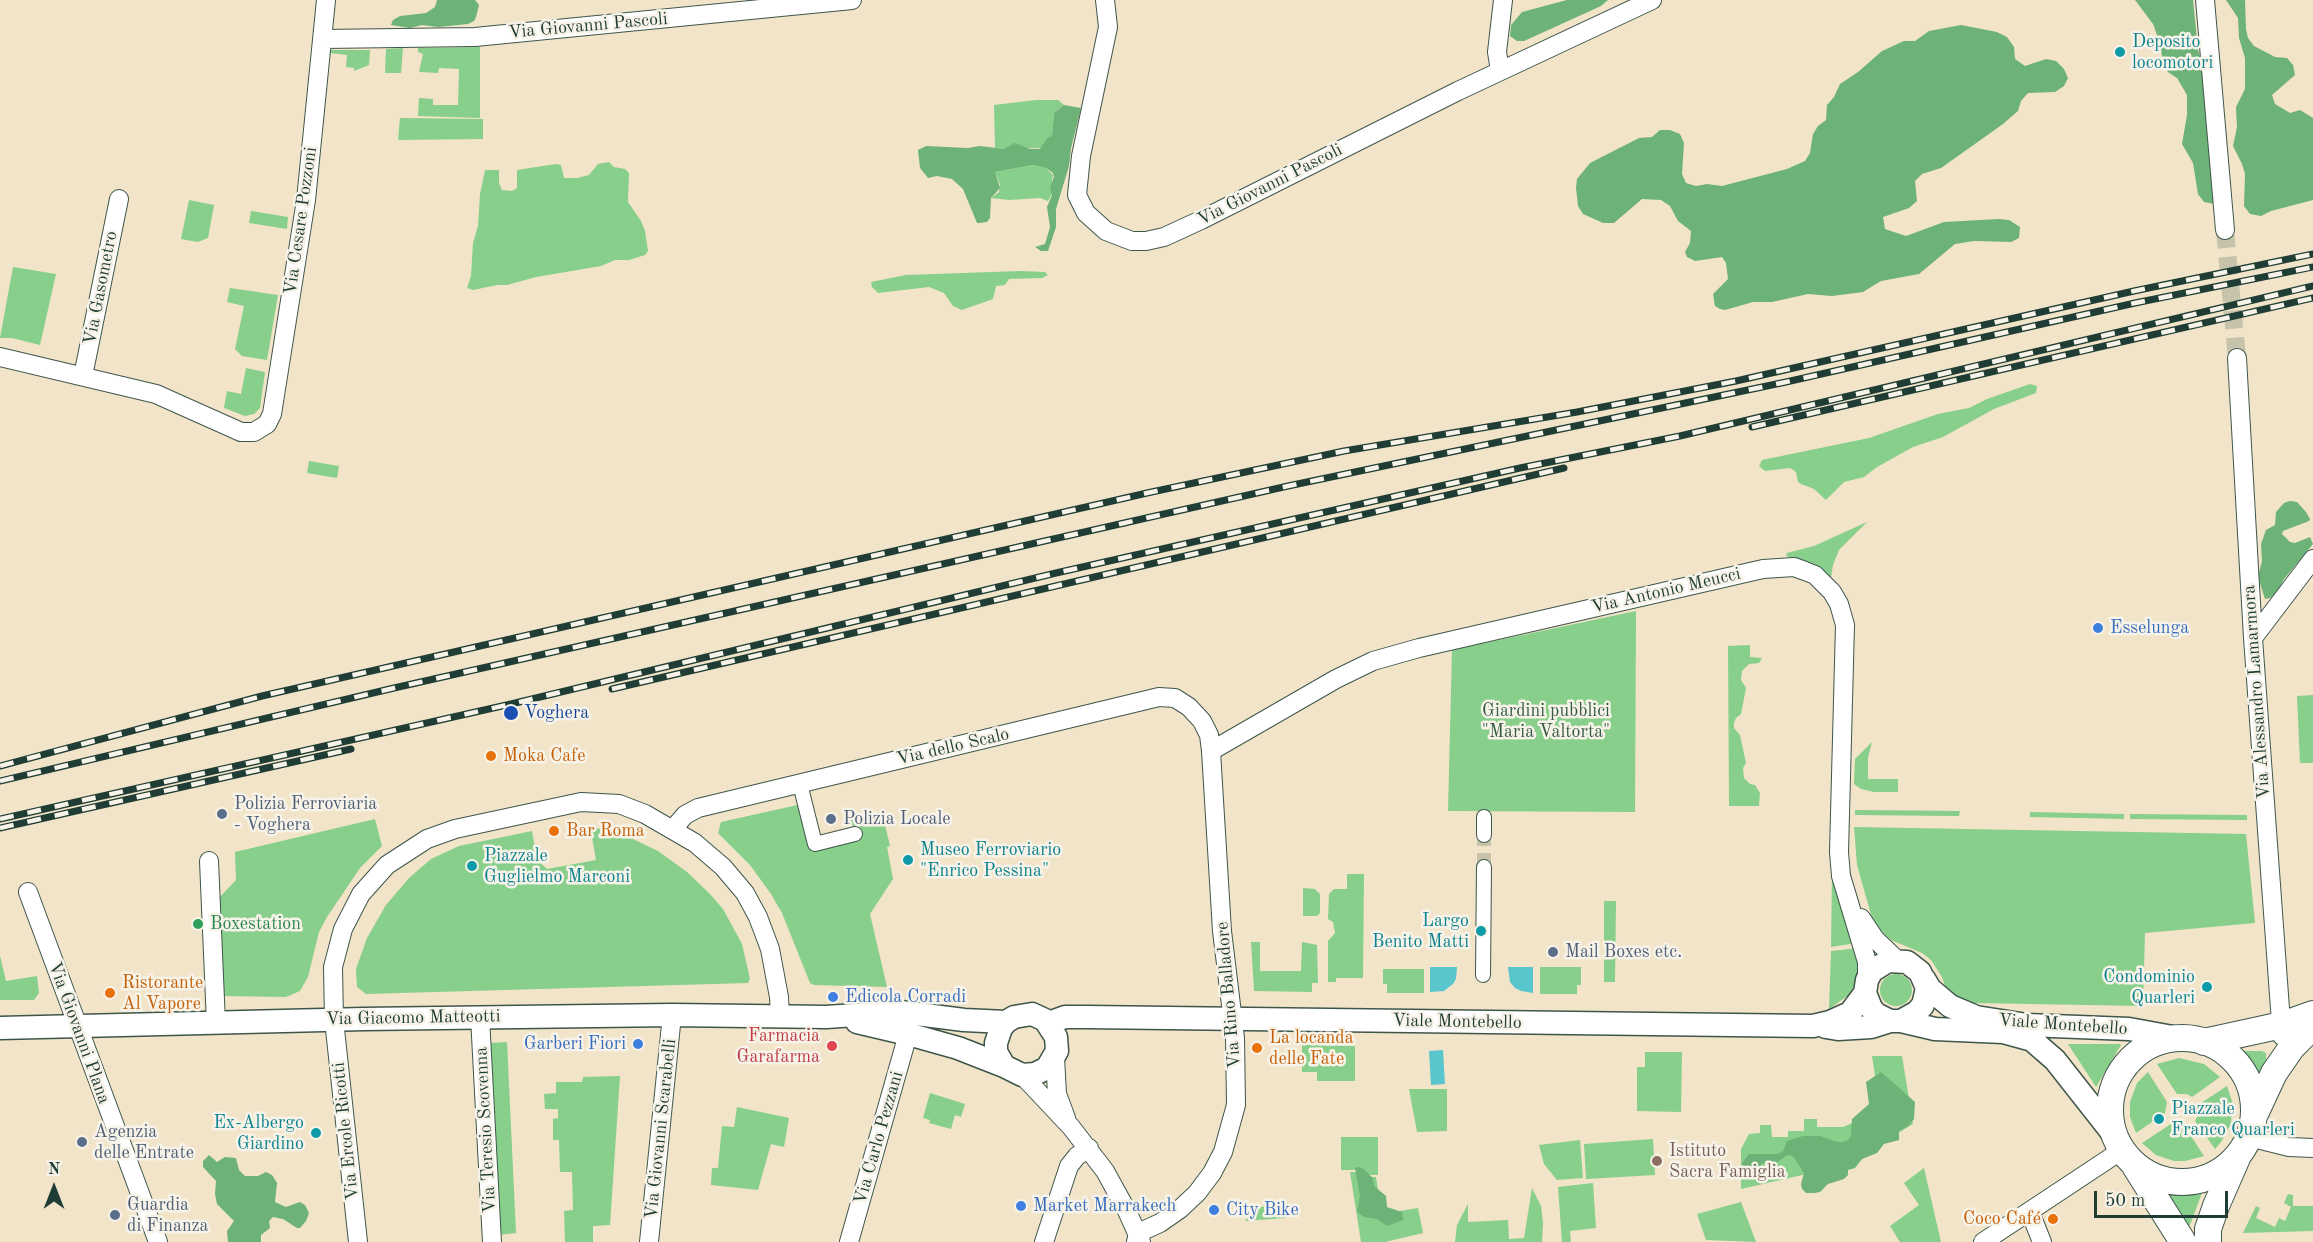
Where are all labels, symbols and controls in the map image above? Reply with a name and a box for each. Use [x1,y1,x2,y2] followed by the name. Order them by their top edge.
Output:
[507,8,669,44] street label: Via Giovanni Pascoli
[2132,31,2213,74] place label: Deposito locomotori
[2113,45,2127,59] marker: Deposito locomotori
[1194,139,1346,231] street label: Via Giovanni Pascoli
[280,146,322,296] street label: Via Cesare Pozzoni
[79,229,123,347] street label: Via Gasometro
[1589,563,1743,619] street label: Via Antonio Meucci
[2239,584,2275,800] street label: Via Alessandro Lamarmora
[2110,617,2189,639] place label: Esselunga
[2091,621,2105,635] marker: Esselunga
[1482,700,1610,742] park label: Giardini pubblici "Maria Valtorta"
[524,702,589,724] place label: Voghera
[502,704,520,722] marker: Voghera
[895,724,1011,770] street label: Via dello Scalo
[503,745,585,767] place label: Moka Cafe
[484,749,498,763] marker: Moka Cafe
[234,793,377,836] place label: Polizia Ferroviaria - Voghera
[215,807,229,821] marker: Polizia Ferroviaria - Voghera
[843,808,951,830] place label: Polizia Locale
[824,812,838,826] marker: Polizia Locale
[566,820,645,842] place label: Bar Roma
[547,824,561,838] marker: Bar Roma
[920,839,1061,882] place label: Museo Ferroviario "Enrico Pessina"
[484,845,630,888] place label: Piazzale Guglielmo Marconi
[901,853,915,867] marker: Museo Ferroviario "Enrico Pessina"
[465,859,479,873] marker: Piazzale Guglielmo Marconi
[1372,910,1469,952] place label: Largo Benito Matti
[210,913,301,935] place label: Boxestation
[191,917,205,931] marker: Boxestation
[1212,921,1246,1069] street label: Via Rino Balladore
[1474,924,1488,938] marker: Largo Benito Matti
[1565,941,1682,963] place label: Mail Boxes etc.
[1546,945,1560,959] marker: Mail Boxes etc.
[43,959,115,1107] street label: Via Giovanni Plana
[2103,966,2195,1008] place label: Condominio Quarleri
[122,972,203,1014] place label: Ristorante Al Vapore
[2200,980,2214,994] marker: Condominio Quarleri
[103,986,117,1000] marker: Ristorante Al Vapore
[845,986,966,1008] place label: Edicola Corradi
[826,990,840,1004] marker: Edicola Corradi
[325,1006,501,1030] street label: Via Giacomo Matteotti
[1392,1010,1522,1034] street label: Viale Montebello
[1998,1010,2128,1040] street label: Viale Montebello
[736,1025,820,1068] place label: Farmacia Garafarma
[1269,1027,1354,1070] place label: La locanda delle Fate
[524,1033,626,1055] place label: Garberi Fiori
[631,1037,645,1051] marker: Garberi Fiori
[641,1038,681,1220] street label: Via Giovanni Scarabelli
[825,1039,839,1053] marker: Farmacia Garafarma
[1250,1041,1264,1055] marker: La locanda delle Fate
[471,1046,501,1214] street label: Via Teresio Scovenna
[328,1061,364,1201] street label: Via Ercole Ricotti
[850,1069,908,1207] street label: Via Carlo Pezzani
[2171,1098,2295,1140] place label: Piazzale Franco Quarleri
[213,1112,304,1154] place label: Ex-Albergo Giardino
[2152,1112,2166,1126] marker: Piazzale Franco Quarleri
[94,1121,194,1164] place label: Agenzia delle Entrate
[309,1126,323,1140] marker: Ex-Albergo Giardino
[75,1135,89,1149] marker: Agenzia delle Entrate
[1669,1140,1786,1182] place label: Istituto Sacra Famiglia
[1650,1154,1664,1168] marker: Istituto Sacra Famiglia
[24,1158,84,1218] north arrow
[48,1162,60,1178] text: N
[2097,1179,2230,1217] scale bar
[2105,1192,2145,1210] text: 50 m
[127,1194,208,1236] place label: Guardia di Finanza
[1033,1195,1176,1217] place label: Market Marrakech
[1014,1199,1028,1213] marker: Market Marrakech
[1226,1199,1299,1221] place label: City Bike
[1207,1203,1221,1217] marker: City Bike
[108,1208,122,1222] marker: Guardia di Finanza
[1963,1208,2041,1230] place label: Coco Café
[2046,1212,2060,1226] marker: Coco Café

